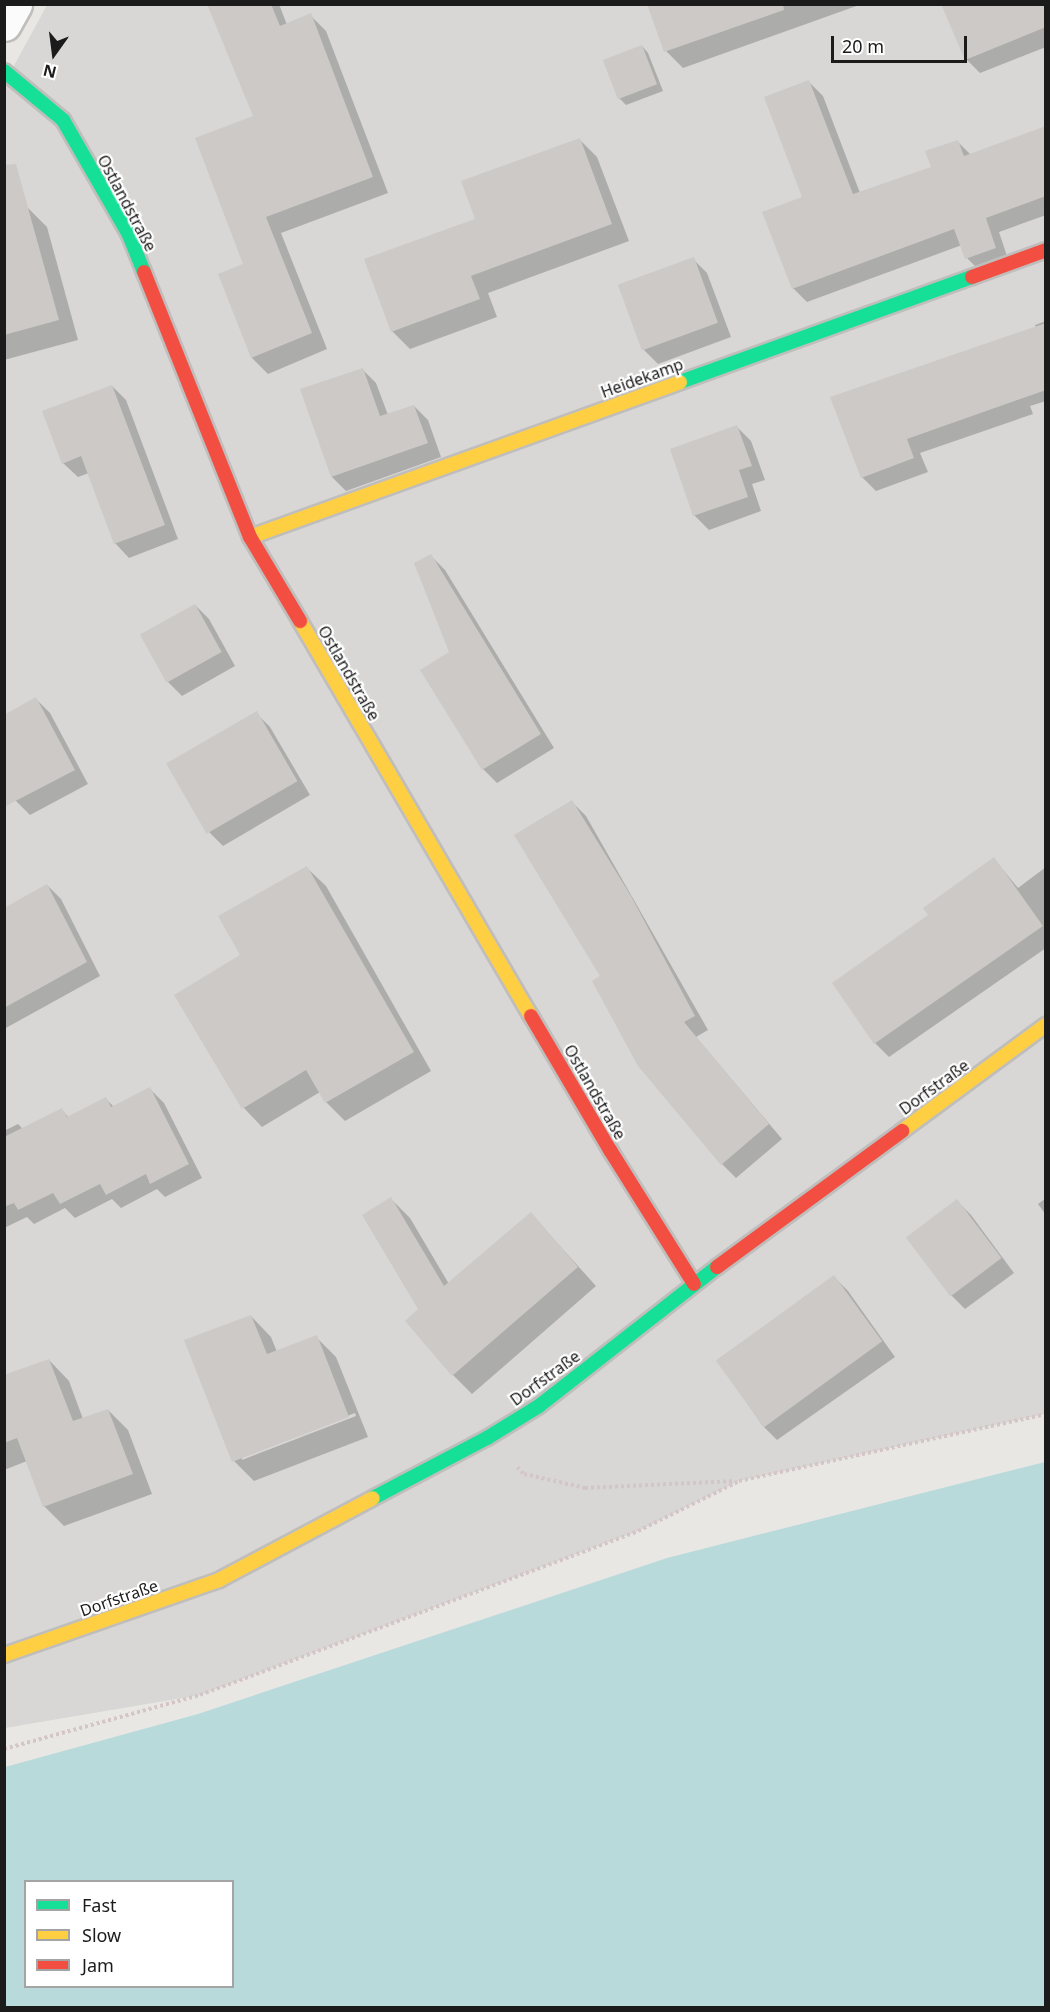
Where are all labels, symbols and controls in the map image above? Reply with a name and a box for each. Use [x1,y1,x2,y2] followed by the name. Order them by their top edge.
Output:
[24,24,84,84] north arrow
[834,24,970,62] scale bar
[842,34,884,58] text: 20 m
[41,59,59,84] text: N
[94,151,160,255] street label: Ostlandstraße
[598,354,686,402] street label: Heidekamp
[314,622,384,724] street label: Ostlandstraße
[560,1041,630,1143] street label: Ostlandstraße
[895,1055,973,1119] street label: Dorfstraße
[506,1346,584,1410] street label: Dorfstraße
[77,1576,161,1620] street label: Dorfstraße
[24,1880,234,1988] legend
[82,1893,117,1917] text: Fast
[82,1923,121,1947] text: Slow
[82,1953,114,1977] text: Jam

